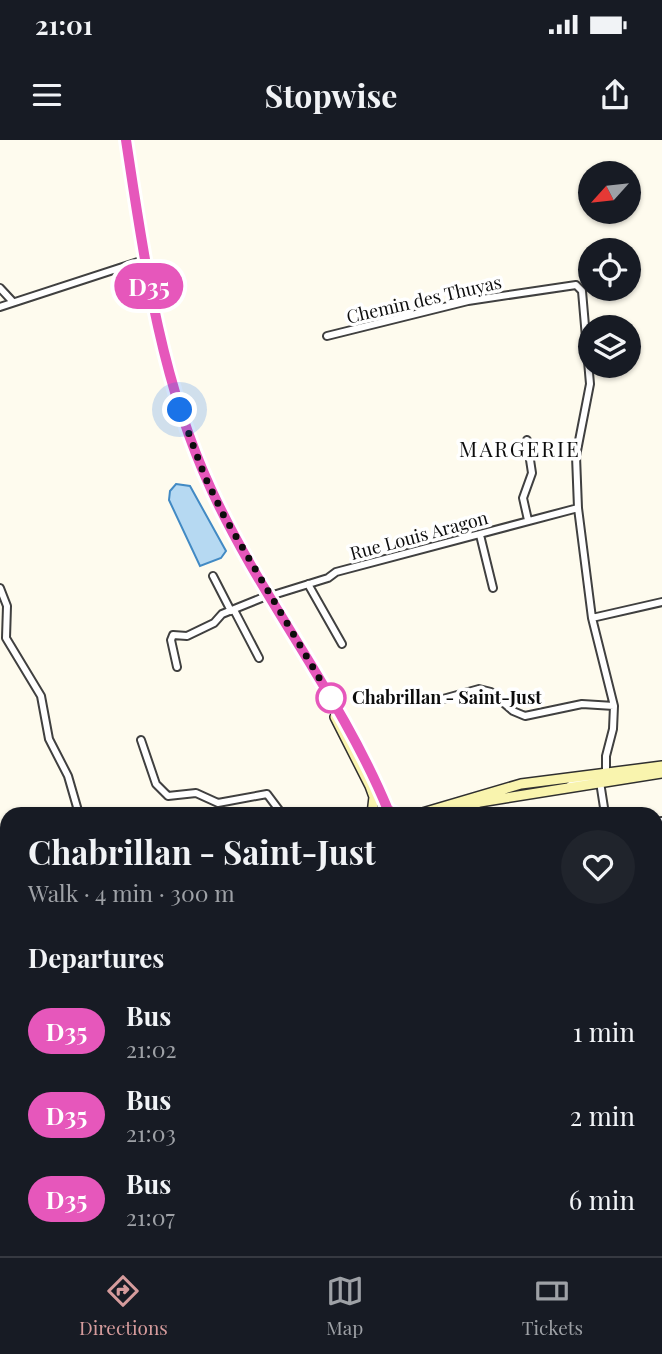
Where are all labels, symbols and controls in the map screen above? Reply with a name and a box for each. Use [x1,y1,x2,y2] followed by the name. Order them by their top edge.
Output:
[35,7,93,42] text: 21:01
[265,73,397,116] text: Stopwise
[28,76,66,114] icon: menu
[596,76,634,114] icon: share
[578,161,640,224] north arrow
[578,161,641,378] map controls
[578,238,641,301] button: locate
[109,263,189,309] line badge: D35
[128,270,170,302] text: D35
[344,270,504,329] street label: Chemin des Thuyas
[578,315,641,378] button: layers
[162,392,197,427] your location
[459,434,581,462] district label: MARGERIE
[347,505,491,565] street label: Rue Louis Aragon
[316,683,346,713] marker: Chabrillan - Saint-Just
[352,685,542,709] place label: Chabrillan - Saint-Just
[28,829,376,873] text: Chabrillan - Saint-Just
[561,830,635,904] button: heart
[28,877,235,908] text: Walk · 4 min · 300 m
[28,940,164,975] text: Departures
[126,998,171,1033] text: Bus
[573,1014,635,1049] text: 1 min
[46,1015,87,1047] text: D35
[126,1033,176,1064] text: 21:02
[126,1082,171,1117] text: Bus
[570,1098,635,1133] text: 2 min
[46,1099,87,1131] text: D35
[126,1117,176,1148] text: 21:03
[126,1166,171,1201] text: Bus
[569,1182,635,1217] text: 6 min
[46,1183,87,1215] text: D35
[126,1201,175,1232] text: 21:07
[79,1272,168,1340] tab: Directions
[326,1272,364,1340] tab: Map
[522,1272,583,1340] tab: Tickets

